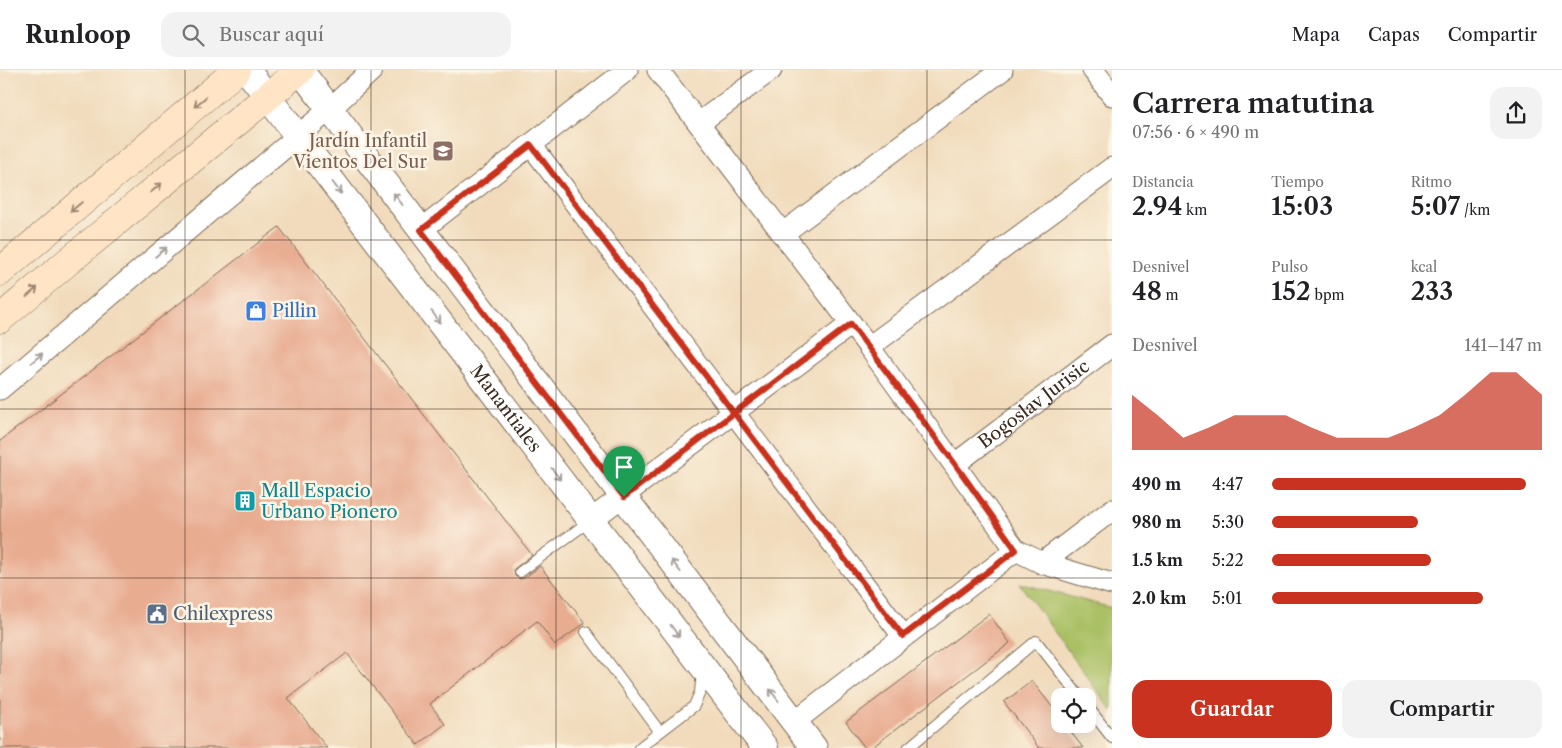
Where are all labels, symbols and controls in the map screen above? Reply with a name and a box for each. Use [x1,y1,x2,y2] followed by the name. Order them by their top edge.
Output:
[161,12,511,57] search box
[25,20,131,49] text: Runloop
[179,21,207,49] icon: search
[219,23,324,46] text: Buscar aquí
[1292,24,1340,46] text: Mapa
[1368,24,1420,46] text: Capas
[1448,24,1537,46] text: Compartir
[1132,86,1374,120] text: Carrera matutina
[1490,87,1542,139] button: share
[194,96,207,107] one-way arrow
[1132,122,1259,142] text: 07:56 · 6 × 490 m
[292,130,427,173] place label: Jardín Infantil Vientos Del Sur
[431,139,455,163] school or university icon: Jardín Infantil Vientos Del Sur
[1132,173,1194,191] text: Distancia
[1271,173,1324,191] text: Tiempo
[1411,173,1452,191] text: Ritmo
[332,181,342,195] one-way arrow
[149,183,162,194] one-way arrow
[1132,191,1182,222] text: 2.94
[1271,191,1333,222] text: 15:03
[1411,191,1460,222] text: 5:07
[393,192,403,206] one-way arrow
[70,201,83,213] one-way arrow
[1182,201,1207,219] text: km
[1460,201,1490,219] text: /km
[154,246,167,258] one-way arrow
[1132,258,1189,276] text: Desnivel
[1271,258,1308,276] text: Pulso
[1411,258,1437,276] text: kcal
[1132,276,1162,307] text: 48
[1271,276,1311,307] text: 152
[1411,276,1453,307] text: 233
[26,286,39,297] one-way arrow
[1162,286,1179,304] text: m
[1311,286,1345,304] text: bpm
[244,299,268,323] shop icon: Pillin
[272,300,317,322] place label: Pillin
[430,310,441,323] one-way arrow
[1132,335,1198,355] text: Desnivel
[1465,335,1542,355] text: 141–147 m
[30,352,43,363] one-way arrow
[974,355,1094,453] street label: Bogoslav Jurisic
[465,360,546,457] street label: Manantiales
[603,446,645,497] pin
[610,453,638,481] icon: arrive
[550,467,561,480] one-way arrow
[1132,474,1181,494] text: 490 m
[1212,474,1243,494] text: 4:47
[261,480,398,523] place label: Mall Espacio Urbano Pionero
[233,489,257,513] building icon: Mall Espacio Urbano Pionero
[1132,512,1182,532] text: 980 m
[1212,512,1244,532] text: 5:30
[1132,550,1183,570] text: 1.5 km
[1212,550,1244,570] text: 5:22
[670,560,681,573] one-way arrow
[1132,588,1186,608] text: 2.0 km
[1212,588,1242,608] text: 5:01
[145,602,169,626] public building icon: Chilexpress
[173,603,273,625] place label: Chilexpress
[670,624,681,637] one-way arrow
[1132,680,1332,738] button: Guardar
[1342,680,1542,738] button: Compartir
[769,688,779,702] one-way arrow
[1051,688,1096,733] map controls
[1051,688,1096,733] button: locate

